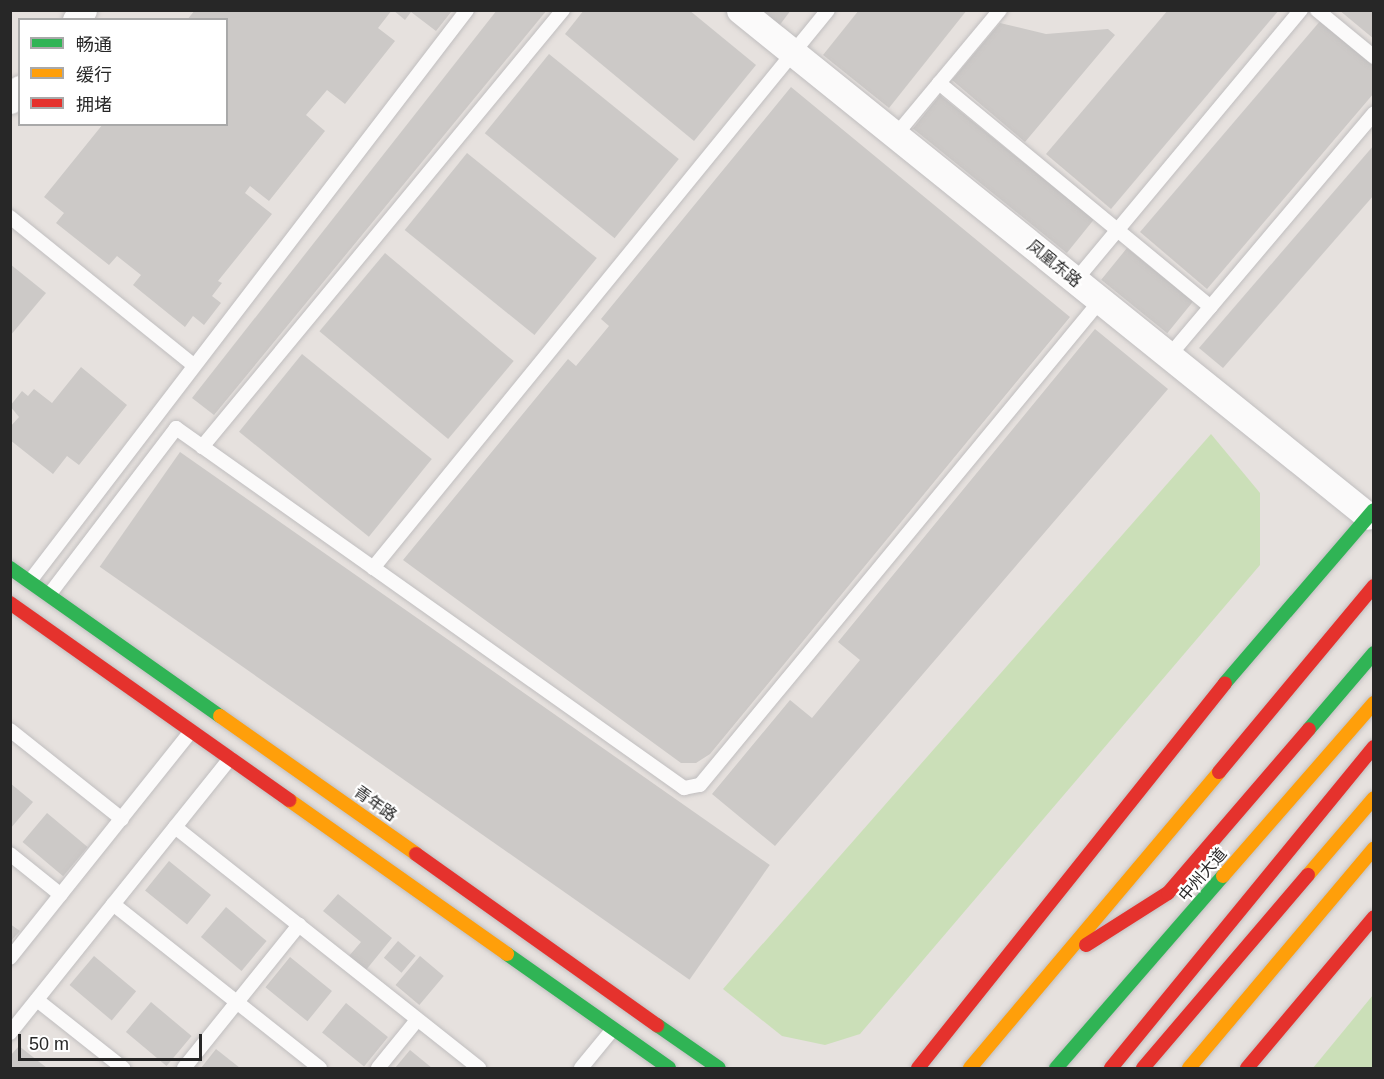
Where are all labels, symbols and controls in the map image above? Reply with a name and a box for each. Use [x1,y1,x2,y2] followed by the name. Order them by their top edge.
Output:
[18,18,228,126] legend
[76,35,112,55] text: 畅通
[76,65,112,85] text: 缓行
[76,95,112,115] text: 拥堵
[1023,236,1085,292] street label: 凤凰东路
[350,782,400,826] street label: 青年路
[1175,845,1231,905] street label: 中州大道
[21,1022,206,1060] scale bar
[29,1034,69,1054] text: 50 m

